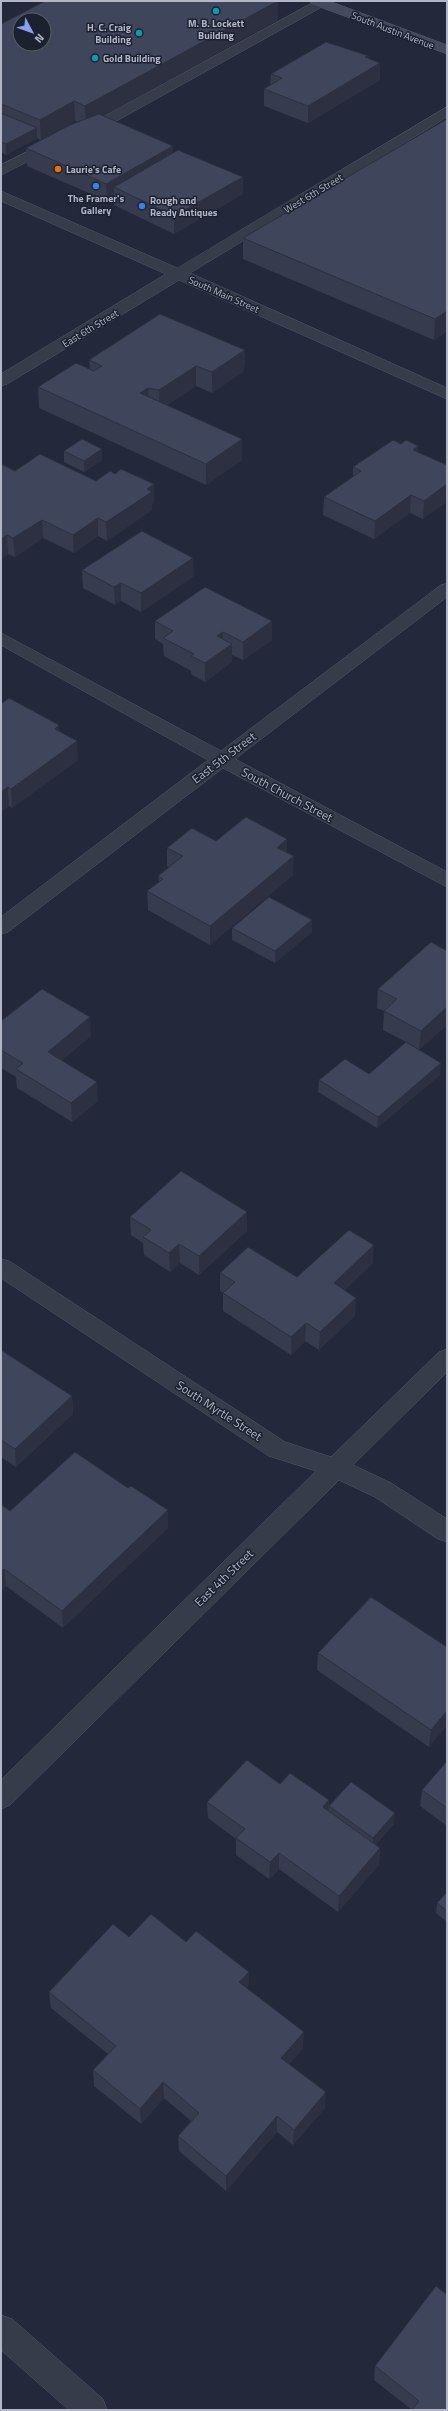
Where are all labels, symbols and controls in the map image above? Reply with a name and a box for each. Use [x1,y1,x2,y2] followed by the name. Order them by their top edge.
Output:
[211,6,221,16] marker: M. B. Lockett Building
[349,8,436,53] street label: South Austin Avenue
[12,12,52,52] north arrow
[188,16,244,43] place label: M. B. Lockett Building
[87,20,132,47] place label: H. C. Craig Building
[134,28,144,38] marker: H. C. Craig Building
[31,30,48,47] text: N
[103,51,161,66] place label: Gold Building
[90,53,100,63] marker: Gold Building
[66,162,121,177] place label: Laurie's Cafe
[53,164,63,174] marker: Laurie's Cafe
[281,170,346,217] street label: West 6th Street
[91,181,101,191] marker: The Framer's Gallery
[68,191,124,218] place label: The Framer's Gallery
[150,193,218,220] place label: Rough and Ready Antiques
[137,201,147,211] marker: Rough and Ready Antiques
[186,272,262,317] street label: South Main Street
[59,305,122,351] street label: East 6th Street
[188,727,260,788] street label: East 5th Street
[238,762,337,827] street label: South Church Street
[173,1376,267,1446] street label: South Myrtle Street
[190,1544,258,1611] street label: East 4th Street

